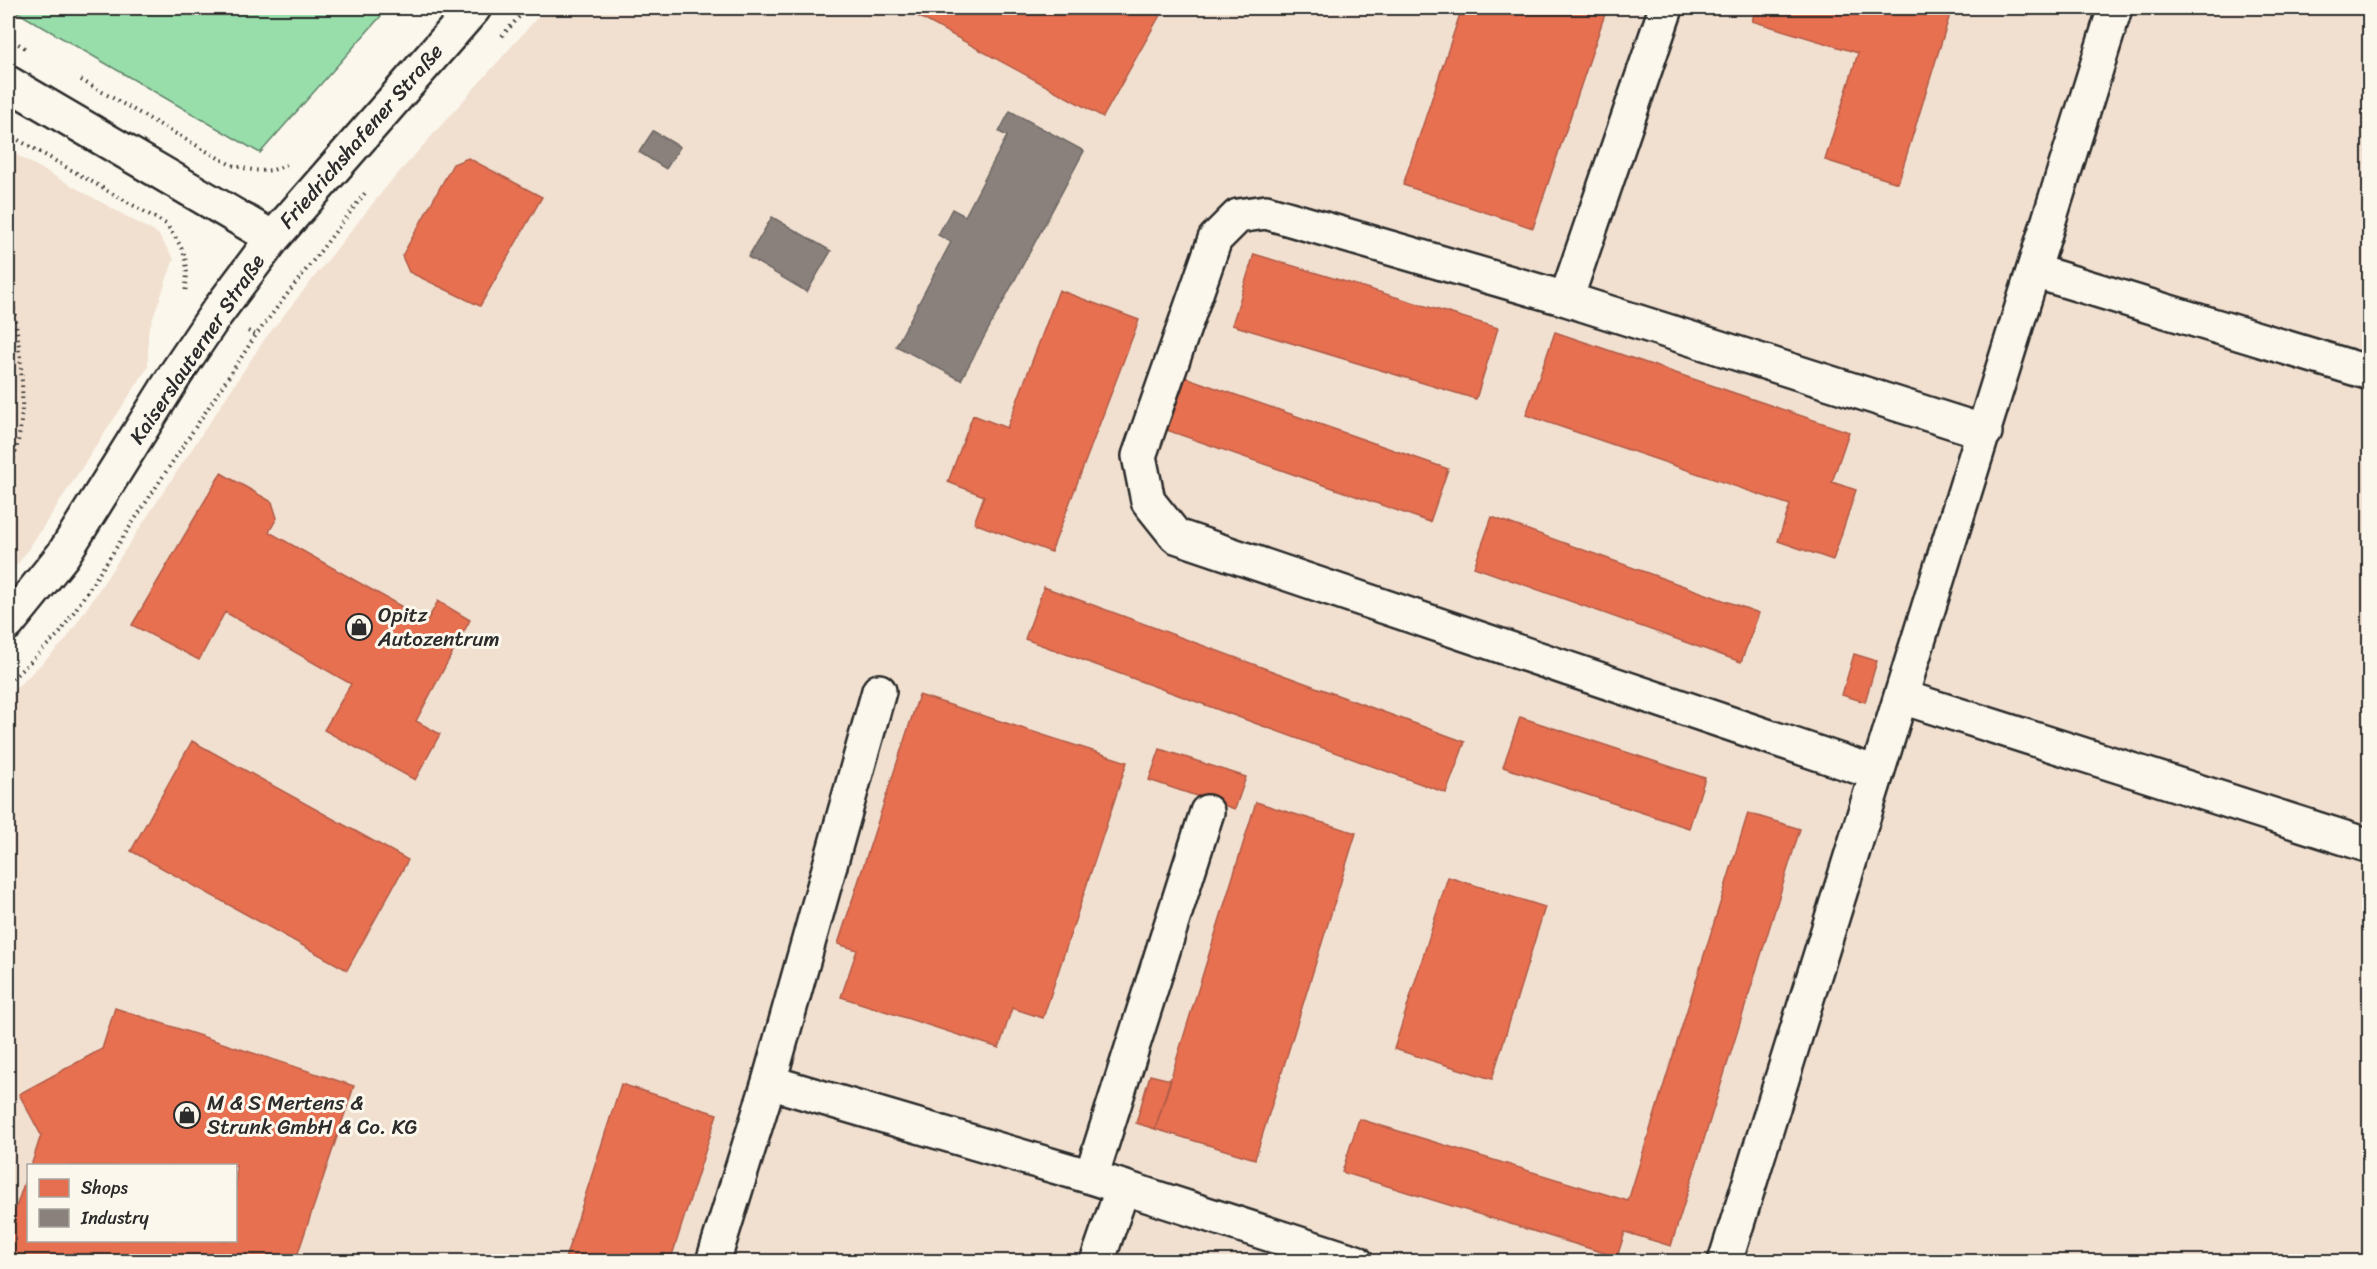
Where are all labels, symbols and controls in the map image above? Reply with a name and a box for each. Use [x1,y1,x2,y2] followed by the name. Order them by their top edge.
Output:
[269,34,453,238] street label: Friedrichshafener Straße
[119,246,275,452] street label: Kaiserslauterner Straße
[377,596,500,658] place label: Opitz Autozentrum
[344,612,374,642] shop icon: Opitz Autozentrum
[207,1084,418,1146] place label: M & S Mertens & Strunk GmbH & Co. KG
[172,1100,202,1130] shop icon: M & S Mertens & Strunk GmbH & Co. KG
[27,1164,237,1242] legend
[81,1172,128,1204] text: Shops
[80,1202,150,1234] text: Industry

